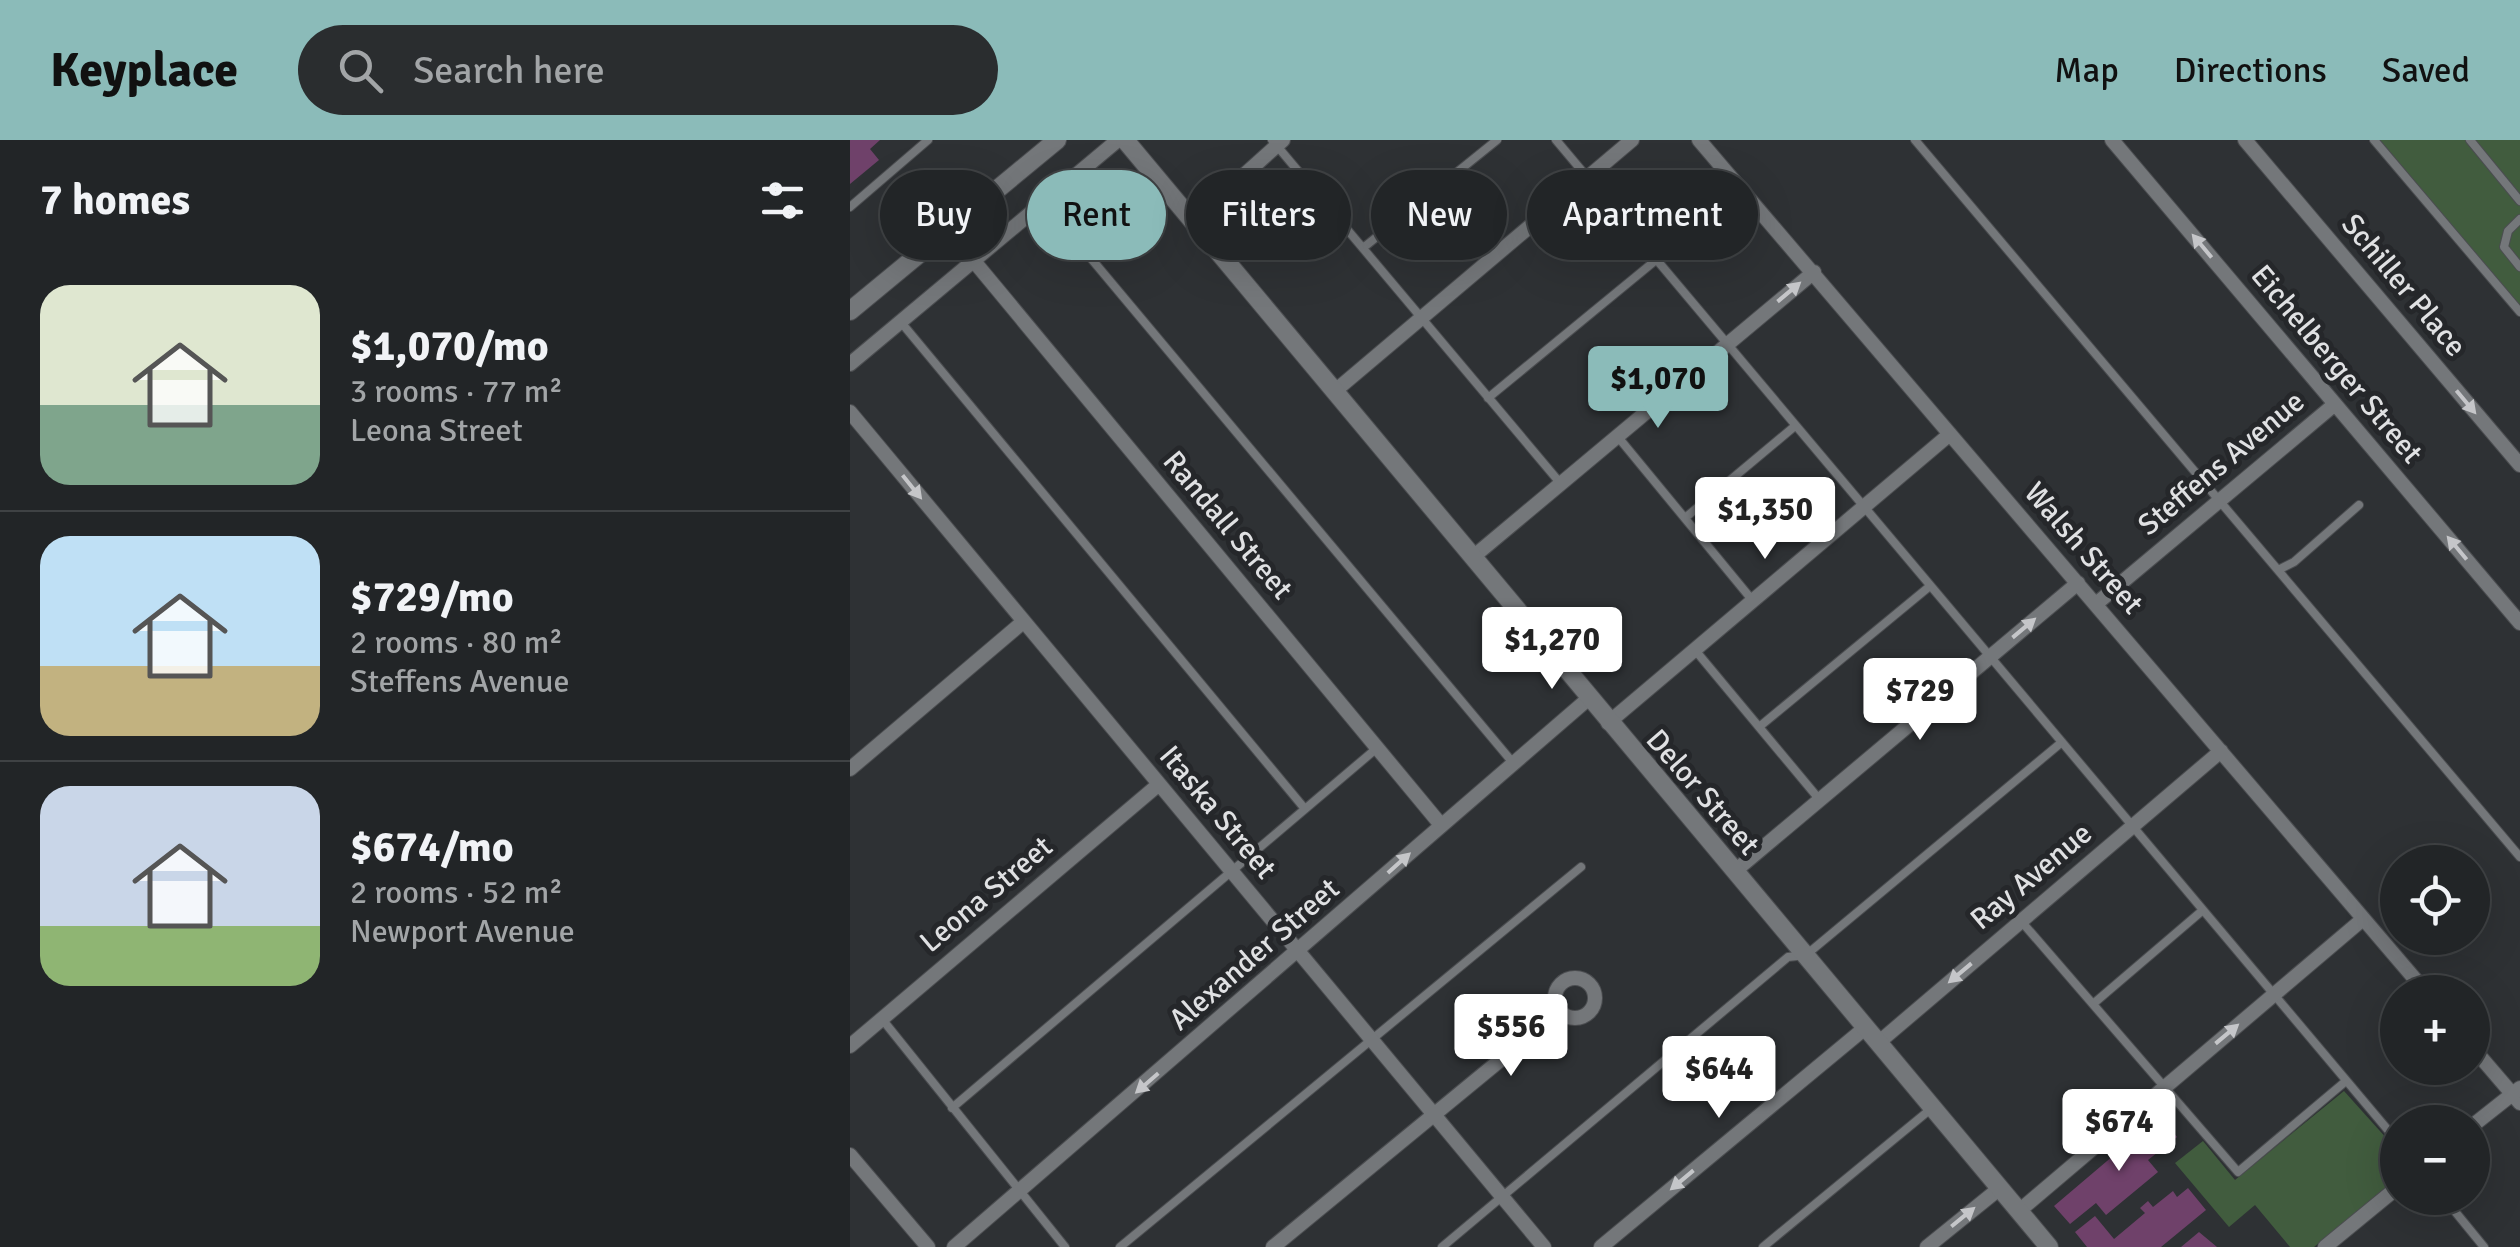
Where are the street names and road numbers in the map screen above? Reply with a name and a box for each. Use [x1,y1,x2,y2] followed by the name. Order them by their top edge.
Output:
[2333,206,2474,364] street label: Schiller Place
[2243,258,2430,471] street label: Eichelberger Street
[2131,383,2312,544] street label: Steffens Avenue
[1155,444,1300,607] street label: Randall Street
[2016,475,2151,622] street label: Walsh Street
[1638,722,1767,863] street label: Delor Street
[1151,738,1284,887] street label: Itaska Street
[1963,815,2100,938] street label: Ray Avenue
[912,828,1060,961] street label: Leona Street
[1162,870,1347,1038] street label: Alexander Street

